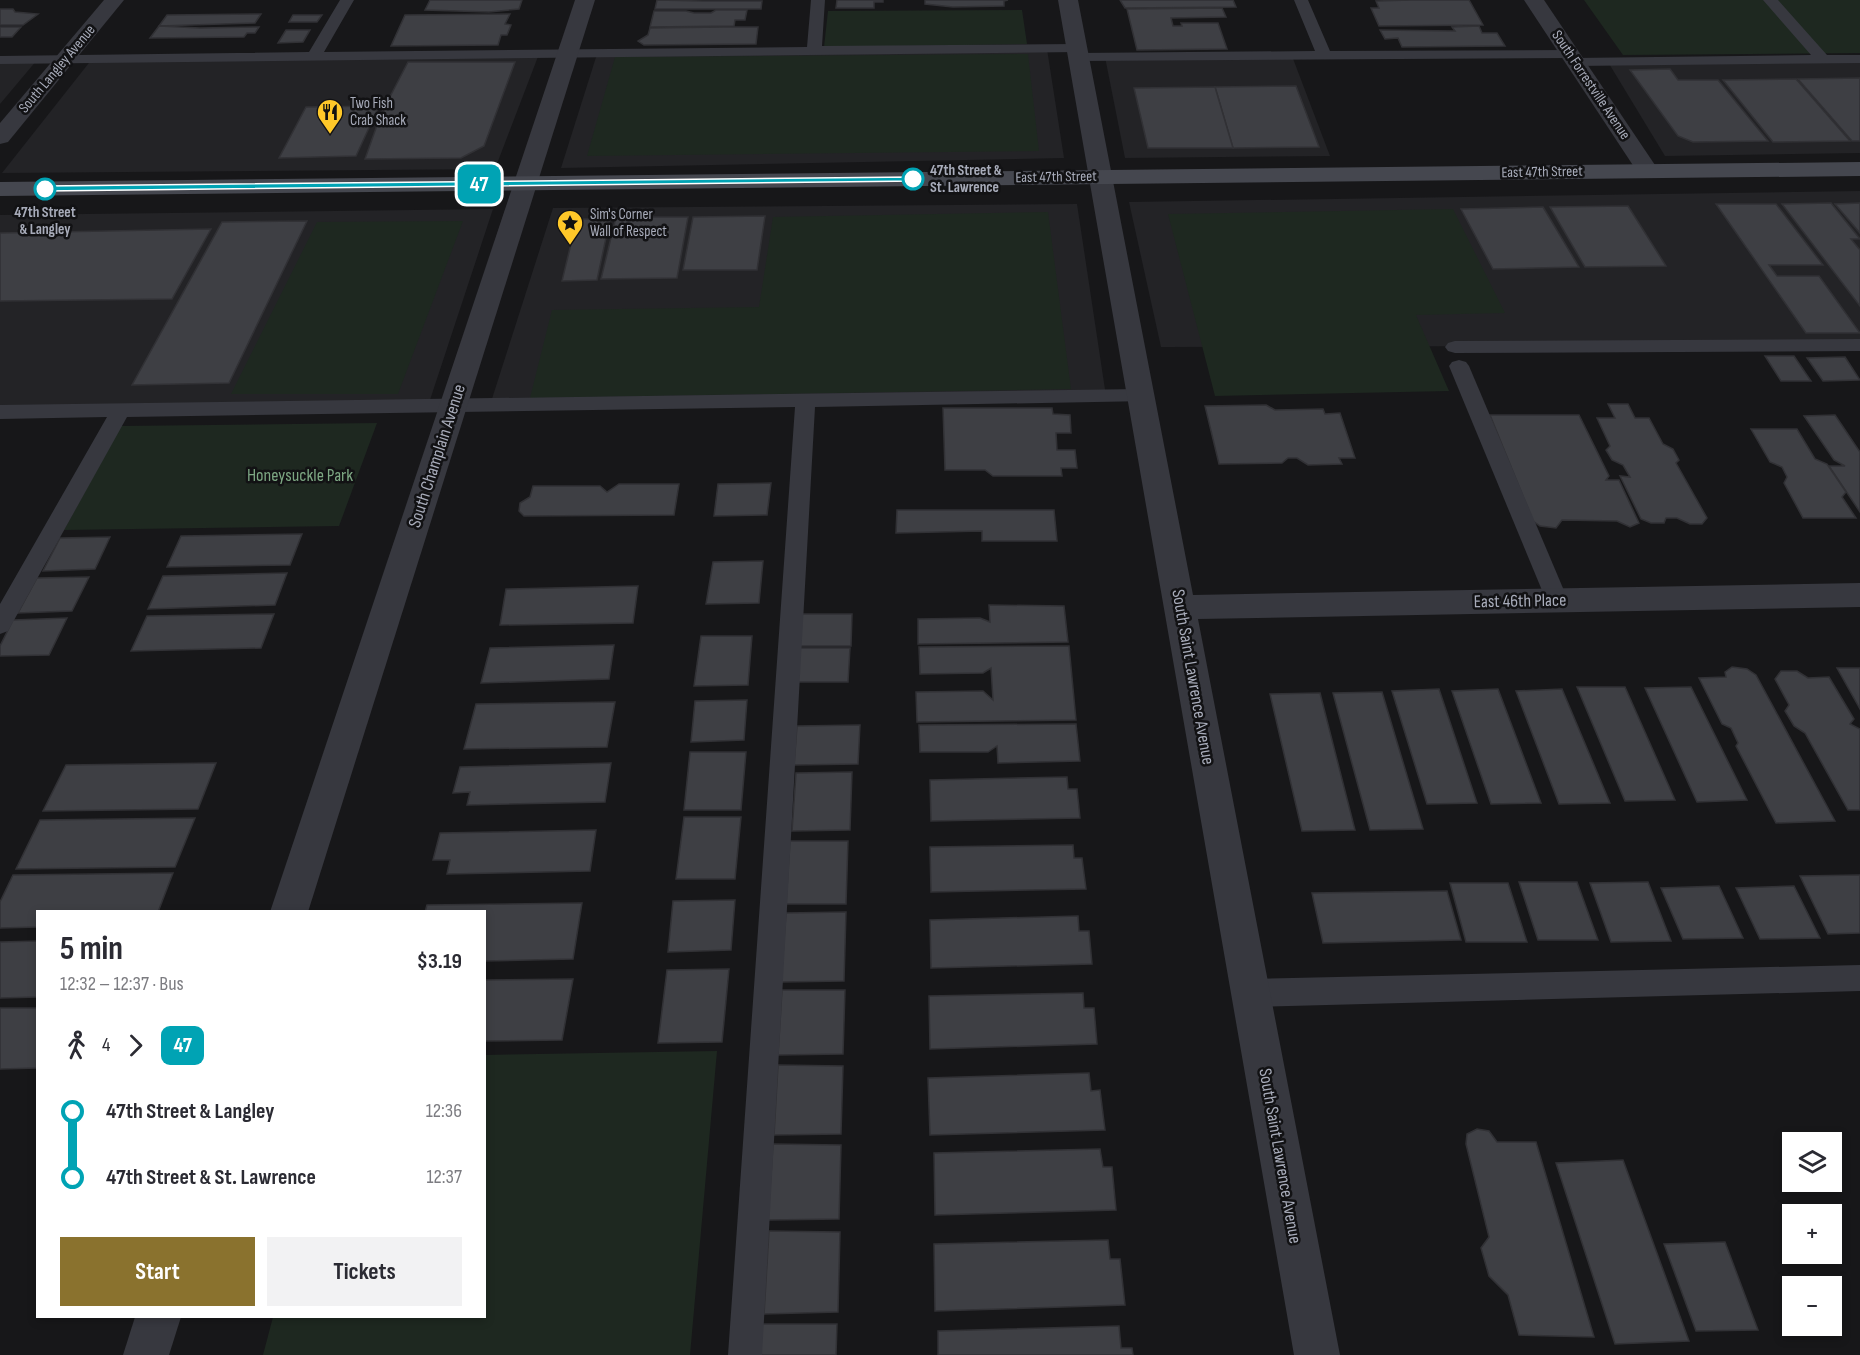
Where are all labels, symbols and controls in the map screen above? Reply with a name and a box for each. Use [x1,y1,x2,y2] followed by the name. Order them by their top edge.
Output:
[14,21,100,117] street label: South Langley Avenue
[1547,27,1635,143] street label: South Forrestville Avenue
[350,94,406,130] place label: Two Fish Crab Shack
[315,97,345,135] restaurant icon: Two Fish Crab Shack
[930,161,1002,197] place label: 47th Street & St. Lawrence
[1501,162,1583,182] street label: East 47th Street
[452,164,506,204] line badge: 47
[1015,167,1097,187] street label: East 47th Street
[902,168,924,190] marker: 47th Street & St. Lawrence
[470,172,488,197] text: 47
[34,178,56,200] marker: 47th Street & Langley
[14,203,76,239] place label: 47th Street & Langley
[590,205,667,241] place label: Sim's Corner Wall of Respect
[555,208,585,246] place icon: Sim's Corner Wall of Respect
[404,382,470,530] street label: South Champlain Avenue
[247,465,353,486] park label: Honeysuckle Park
[1167,588,1219,766] street label: South Saint Lawrence Avenue
[1474,590,1566,612] street label: East 46th Place
[60,929,123,969] text: 5 min
[417,948,462,975] text: $3.19
[60,972,184,996] text: 12:32 – 12:37 · Bus
[60,1029,93,1062] icon: walk
[119,1029,152,1062] icon: forward
[102,1033,110,1057] text: 4
[173,1033,192,1058] text: 47
[1254,1067,1306,1245] street label: South Saint Lawrence Avenue
[106,1098,274,1125] text: 47th Street & Langley
[426,1099,462,1123] text: 12:36
[1782,1132,1842,1336] map controls
[1782,1132,1842,1192] button: layers
[106,1164,316,1191] text: 47th Street & St. Lawrence
[426,1165,462,1189] text: 12:37
[1782,1204,1842,1264] button: +
[60,1237,255,1306] button: Start
[267,1237,462,1306] button: Tickets
[1782,1276,1842,1336] button: −

